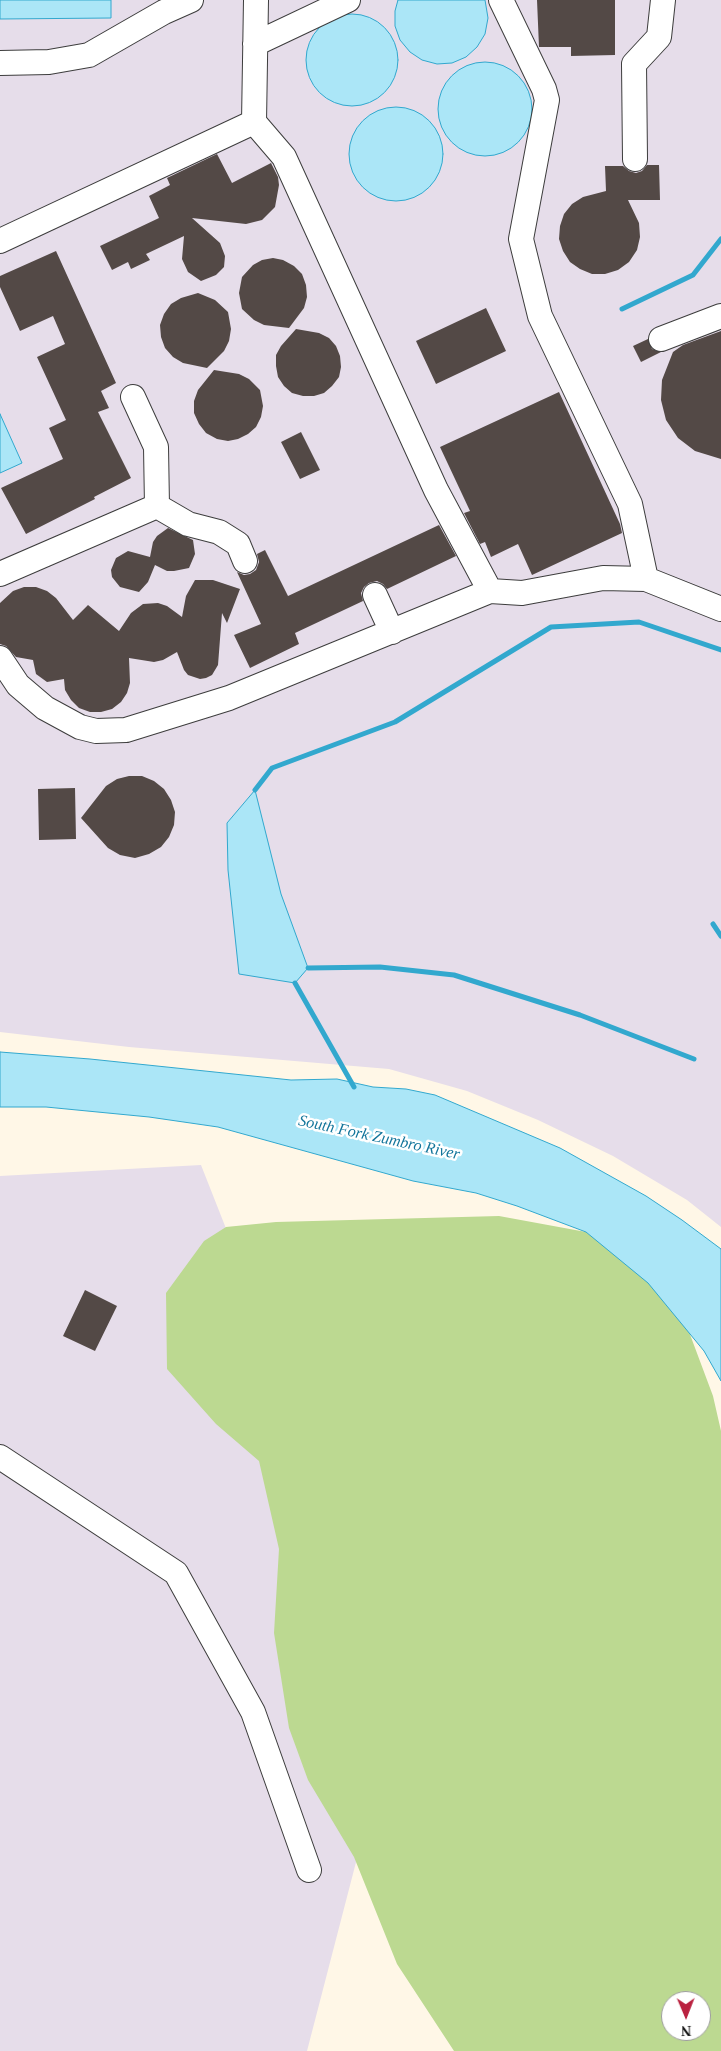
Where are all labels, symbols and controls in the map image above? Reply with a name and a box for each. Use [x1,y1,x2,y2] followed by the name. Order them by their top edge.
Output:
[297,1112,461,1164] water label: South Fork Zumbro River
[661,1991,711,2041] north arrow
[681,2023,691,2038] text: N

